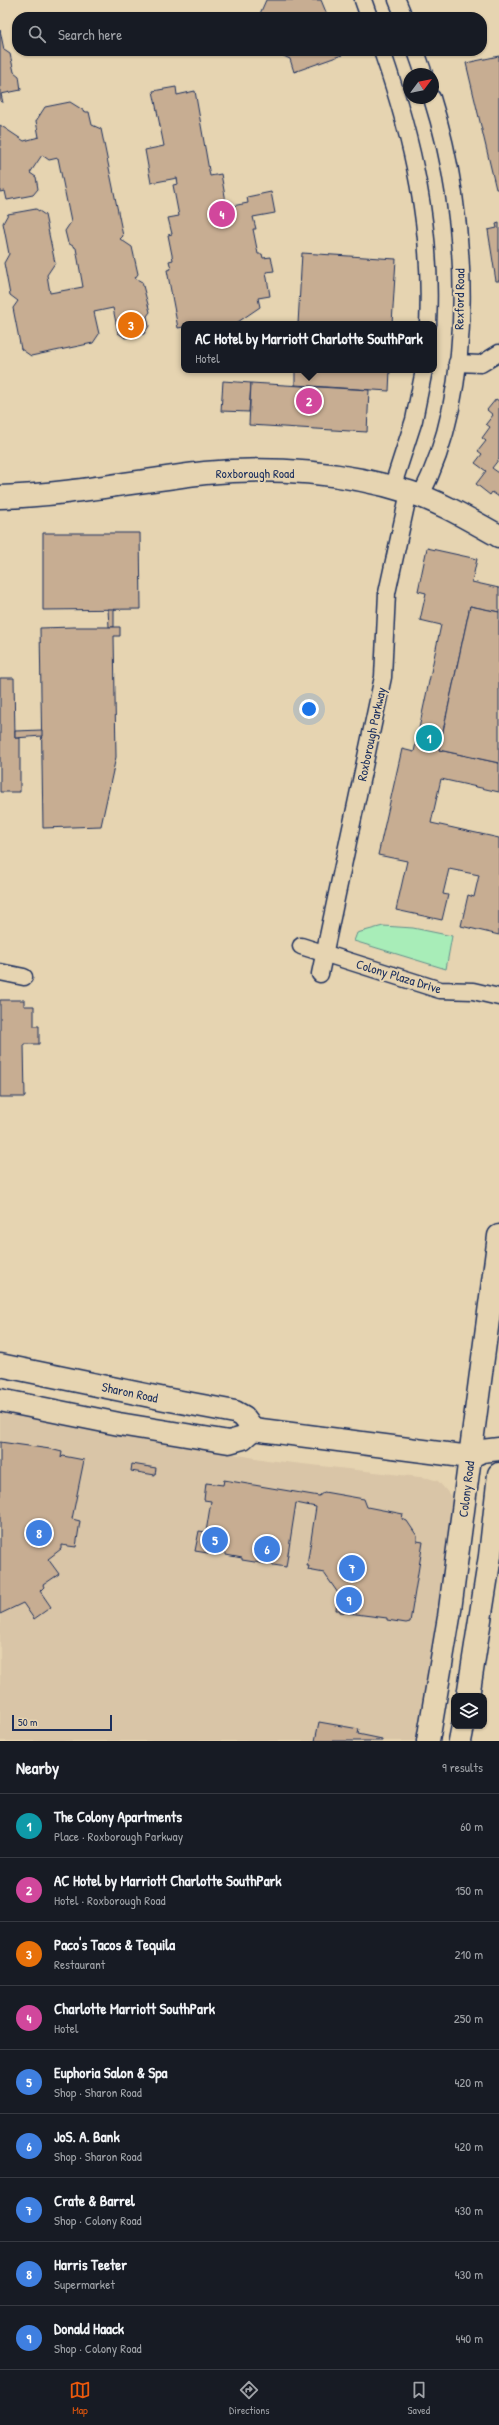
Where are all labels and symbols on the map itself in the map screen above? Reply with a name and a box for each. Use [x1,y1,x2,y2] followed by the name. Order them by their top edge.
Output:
[403,68,439,104] north arrow
[209,199,235,229] pin: 4
[449,268,469,330] street label: Rexford Road
[118,310,144,340] pin: 3
[296,386,322,416] pin: 2
[216,464,294,482] street label: Roxborough Road
[352,685,390,783] street label: Roxborough Parkway
[299,699,319,719] your location
[416,723,442,753] pin: 1
[354,954,444,998] street label: Colony Plaza Drive
[100,1377,160,1407] street label: Sharon Road
[454,1460,478,1518] street label: Colony Road
[26,1518,52,1548] pin: 8
[202,1525,228,1555] pin: 5
[254,1534,280,1564] pin: 6
[339,1553,365,1583] pin: 7
[336,1585,362,1615] pin: 9
[12,1713,112,1732] scale bar

